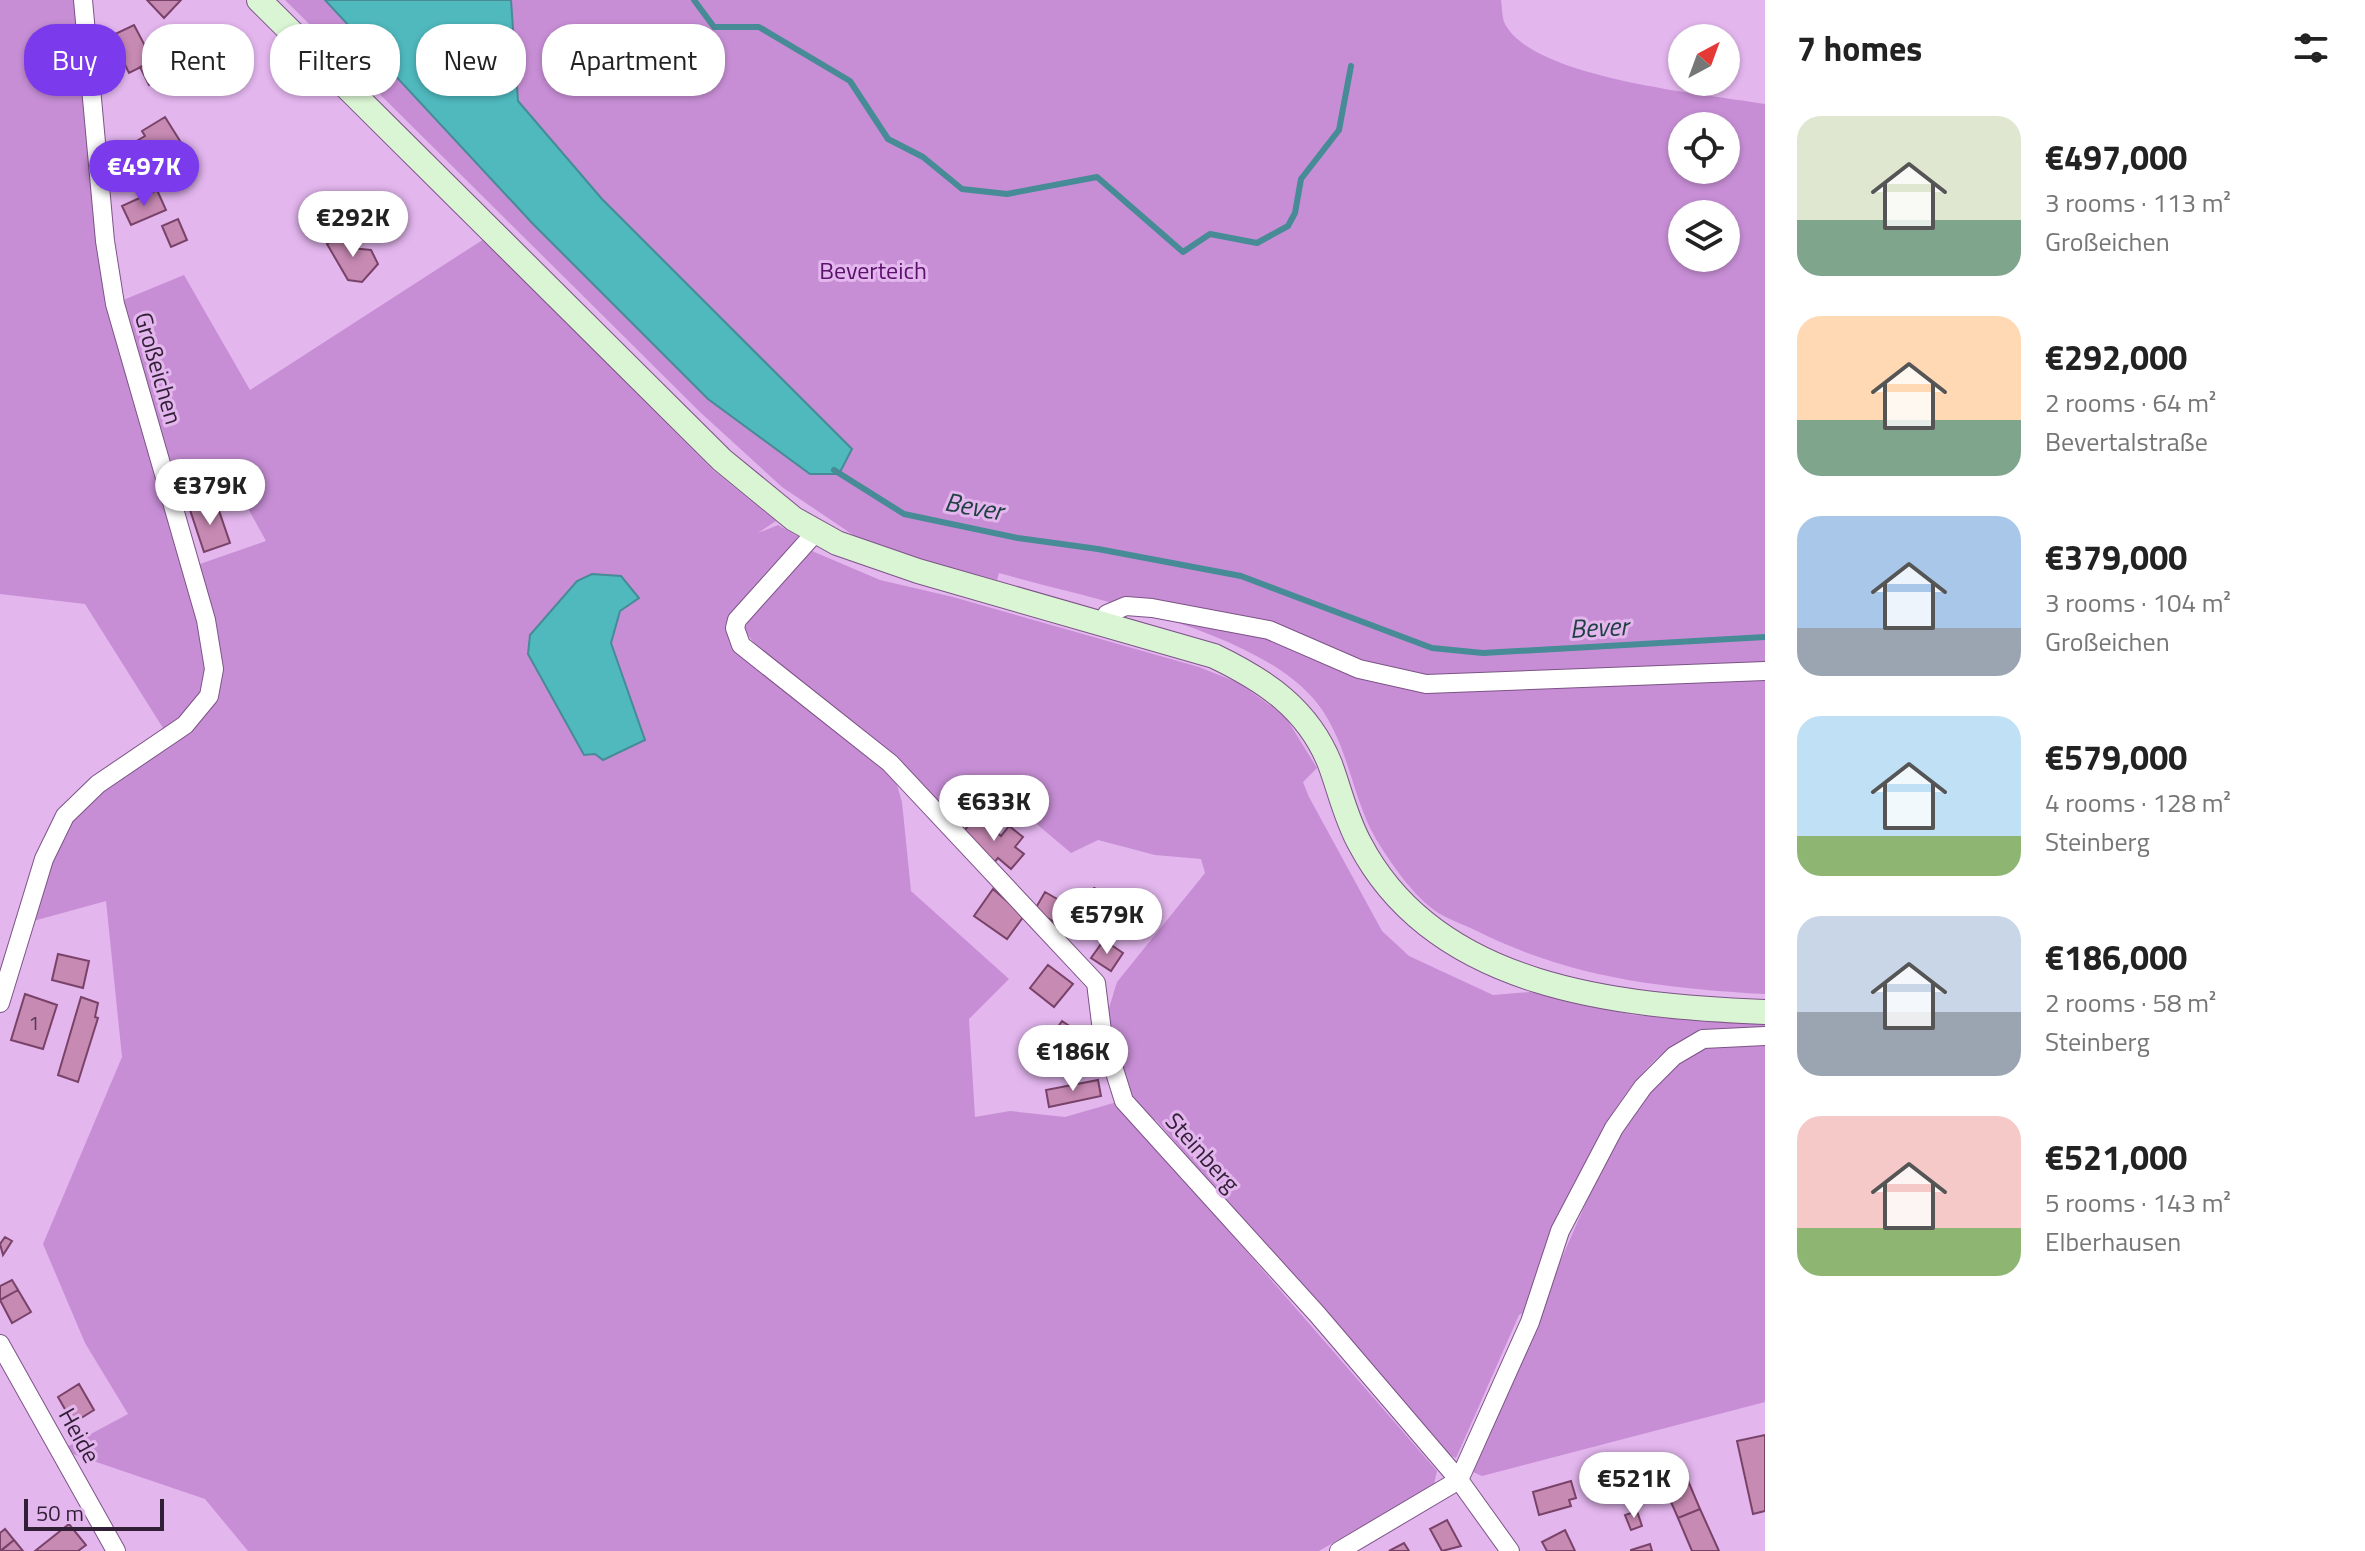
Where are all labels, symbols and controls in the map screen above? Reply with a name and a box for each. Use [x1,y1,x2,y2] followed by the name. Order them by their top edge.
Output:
[1797,22,1922,74] text: 7 homes
[24,24,126,96] chip: Buy
[142,24,254,96] chip: Rent
[270,24,400,96] chip: Filters
[416,24,526,96] chip: New
[542,24,725,96] chip: Apartment
[1668,24,1740,96] north arrow
[1668,24,1740,272] map controls
[2289,26,2333,70] icon: filters
[1668,112,1740,184] button: locate
[2045,131,2187,183] text: €497,000
[88,140,200,208] pin: €497K
[107,146,181,185] text: €497K
[1861,148,1957,244] icon: home
[2045,183,2231,222] text: 3 rooms · 113 m²
[297,191,409,259] pin: €292K
[316,197,390,236] text: €292K
[1668,200,1740,272] button: layers
[2045,222,2170,261] text: Großeichen
[819,252,927,288] park label: Beverteich
[126,308,192,428] street label: Großeichen
[2045,331,2187,383] text: €292,000
[1861,348,1957,444] icon: home
[2045,383,2216,422] text: 2 rooms · 64 m²
[2045,422,2208,461] text: Bevertalstraße
[154,459,266,527] pin: €379K
[173,465,247,504] text: €379K
[942,482,1009,531] water label: Bever
[2045,531,2187,583] text: €379,000
[1861,548,1957,644] icon: home
[2045,583,2231,622] text: 3 rooms · 104 m²
[1569,606,1632,648] water label: Bever
[2045,622,2170,661] text: Großeichen
[2045,731,2187,783] text: €579,000
[1861,748,1957,844] icon: home
[938,775,1050,843] pin: €633K
[957,781,1031,820] text: €633K
[2045,783,2231,822] text: 4 rooms · 128 m²
[2045,822,2150,861] text: Steinberg
[1051,888,1163,956] pin: €579K
[1070,894,1144,933] text: €579K
[2045,931,2187,983] text: €186,000
[1861,948,1957,1044] icon: home
[2045,983,2216,1022] text: 2 rooms · 58 m²
[28,1007,40,1038] house number: 1
[2045,1022,2150,1061] text: Steinberg
[1017,1025,1129,1093] pin: €186K
[1036,1031,1110,1070] text: €186K
[1157,1104,1249,1200] street label: Steinberg
[2045,1131,2187,1183] text: €521,000
[1861,1148,1957,1244] icon: home
[2045,1183,2231,1222] text: 5 rooms · 143 m²
[2045,1222,2181,1261] text: Elberhausen
[50,1401,110,1469] street label: Heide
[1578,1452,1690,1520] pin: €521K
[1597,1458,1671,1497] text: €521K
[24,1495,164,1531] scale bar
[36,1496,84,1530] text: 50 m

